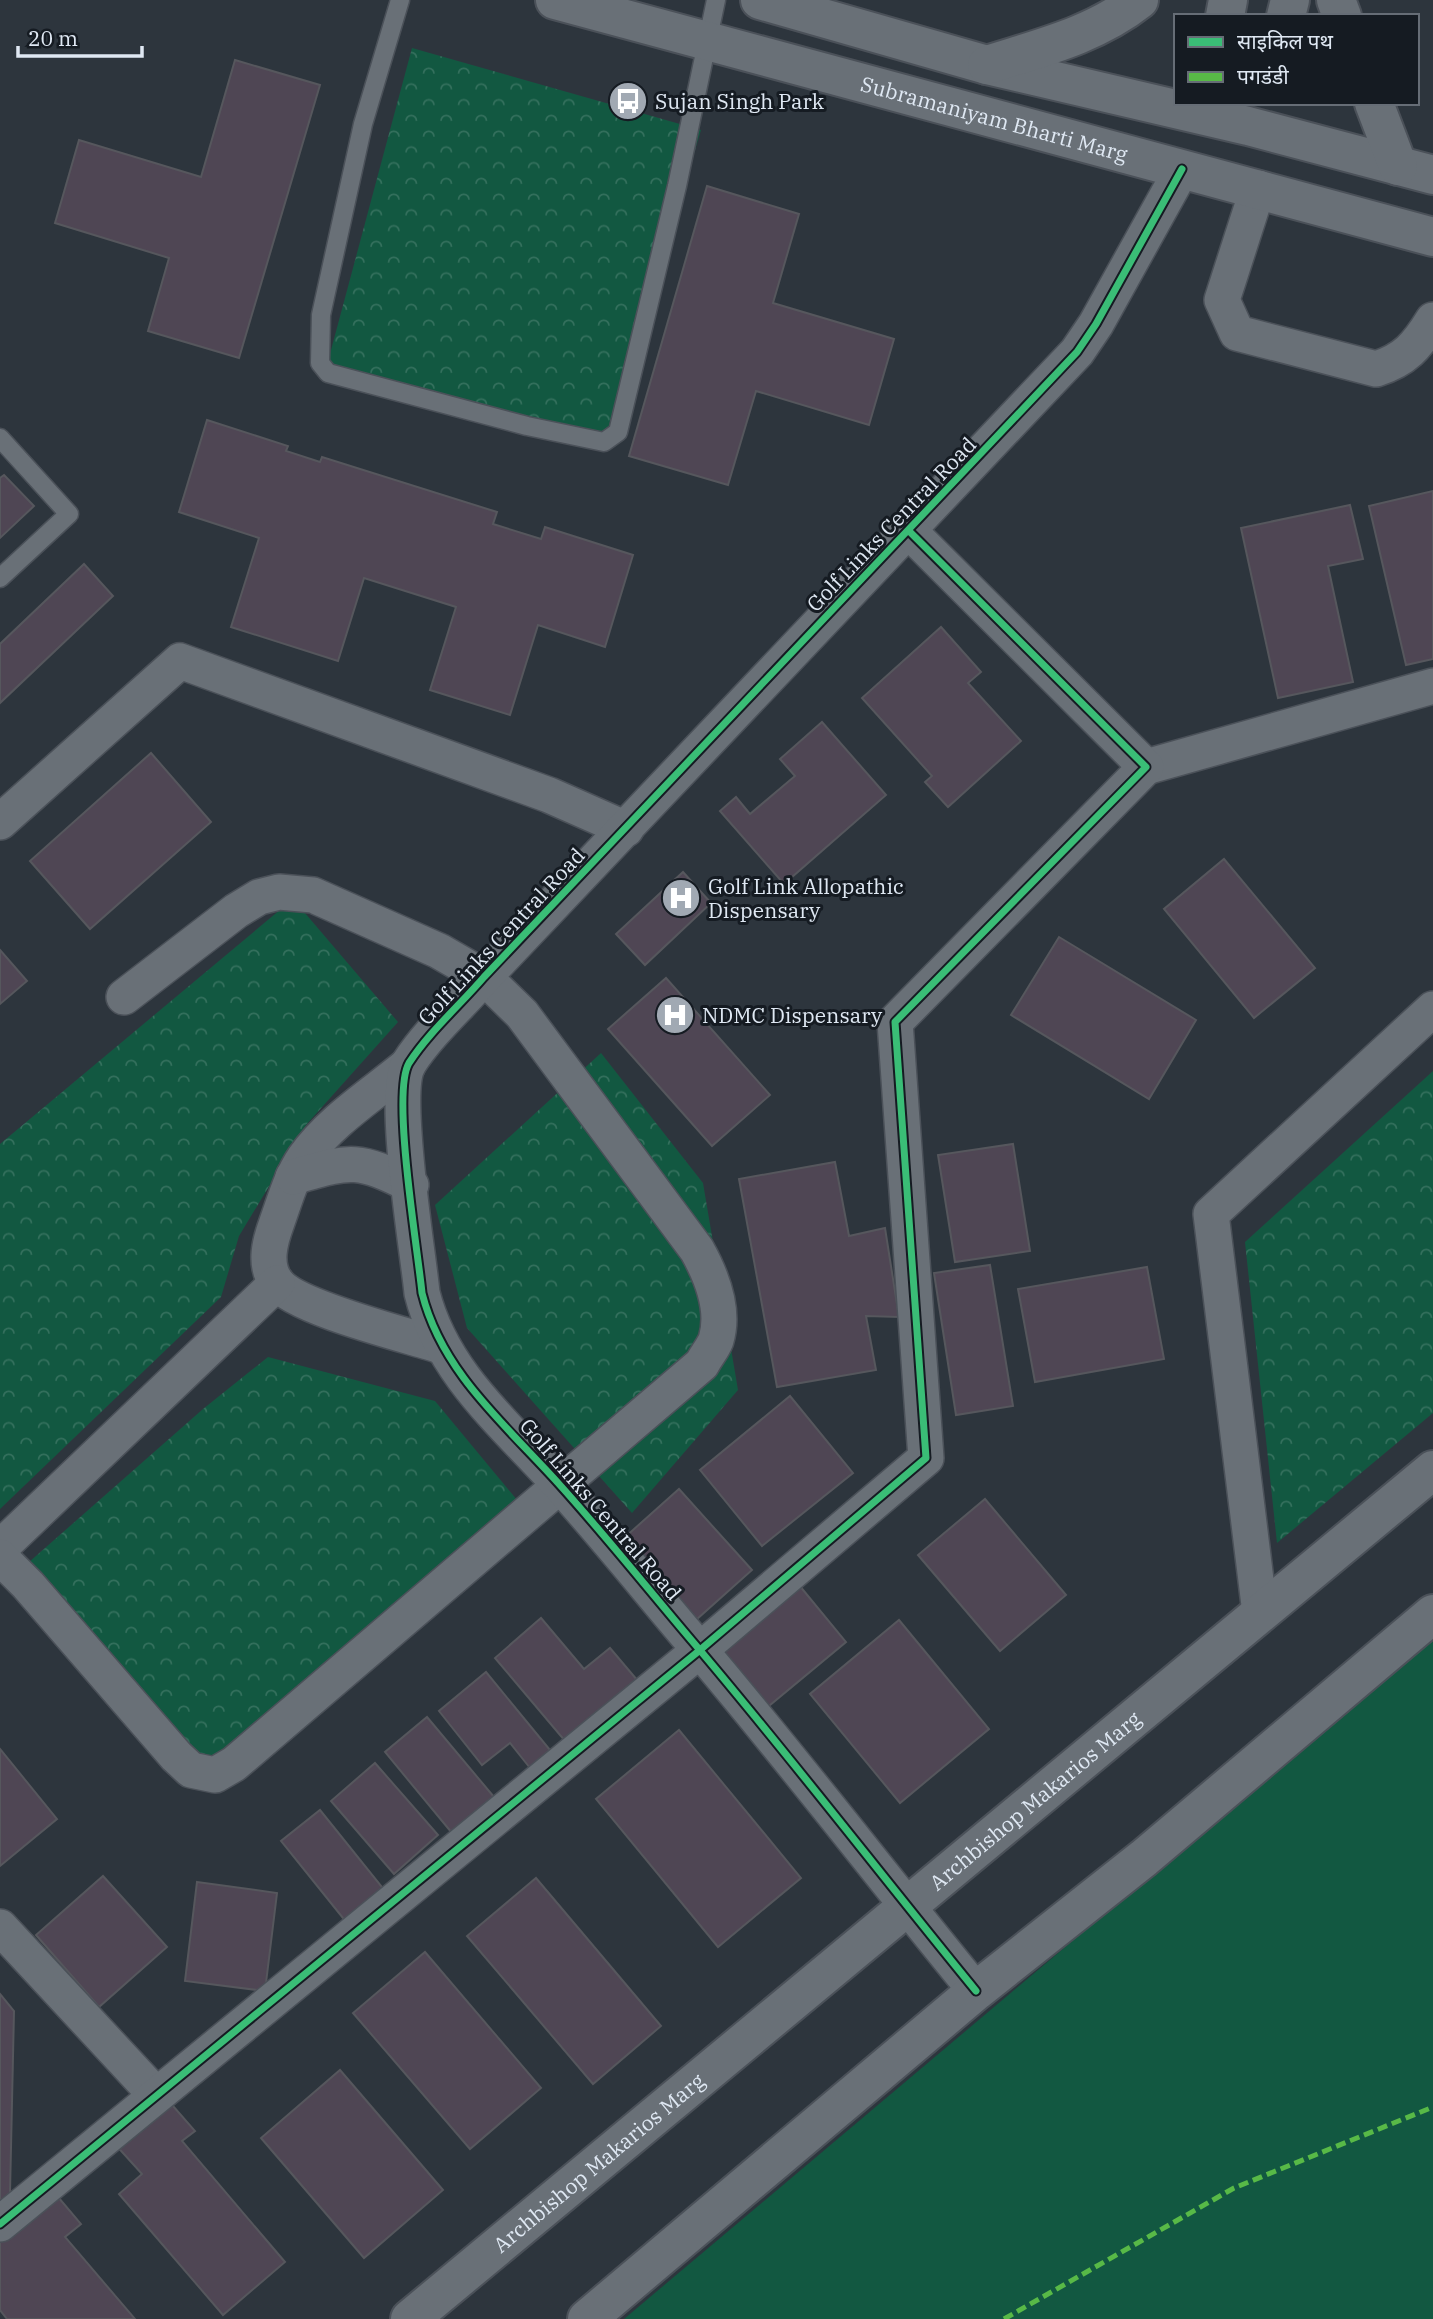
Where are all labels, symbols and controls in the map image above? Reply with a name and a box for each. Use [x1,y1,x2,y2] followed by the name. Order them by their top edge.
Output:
[18,14,142,58] scale bar
[1174,14,1419,105] legend
[28,24,78,52] text: 20 m
[1237,27,1334,55] text: साइकिल पथ
[1237,62,1289,90] text: पगडंडी
[858,69,1131,168] street label: Subramaniyam Bharti Marg
[607,80,649,122] bus stop icon: Sujan Singh Park
[655,87,825,115] place label: Sujan Singh Park
[800,430,982,617] street label: Golf Links Central Road
[411,841,591,1031] street label: Golf Links Central Road
[708,872,904,924] place label: Golf Link Allopathic Dispensary
[660,877,702,919] hospital icon: Golf Link Allopathic Dispensary
[654,994,696,1036] hospital icon: NDMC Dispensary
[702,1001,883,1029] place label: NDMC Dispensary
[514,1412,688,1606] street label: Golf Links Central Road
[923,1704,1147,1896] street label: Archbishop Makarios Marg
[487,2066,711,2259] street label: Archbishop Makarios Marg

